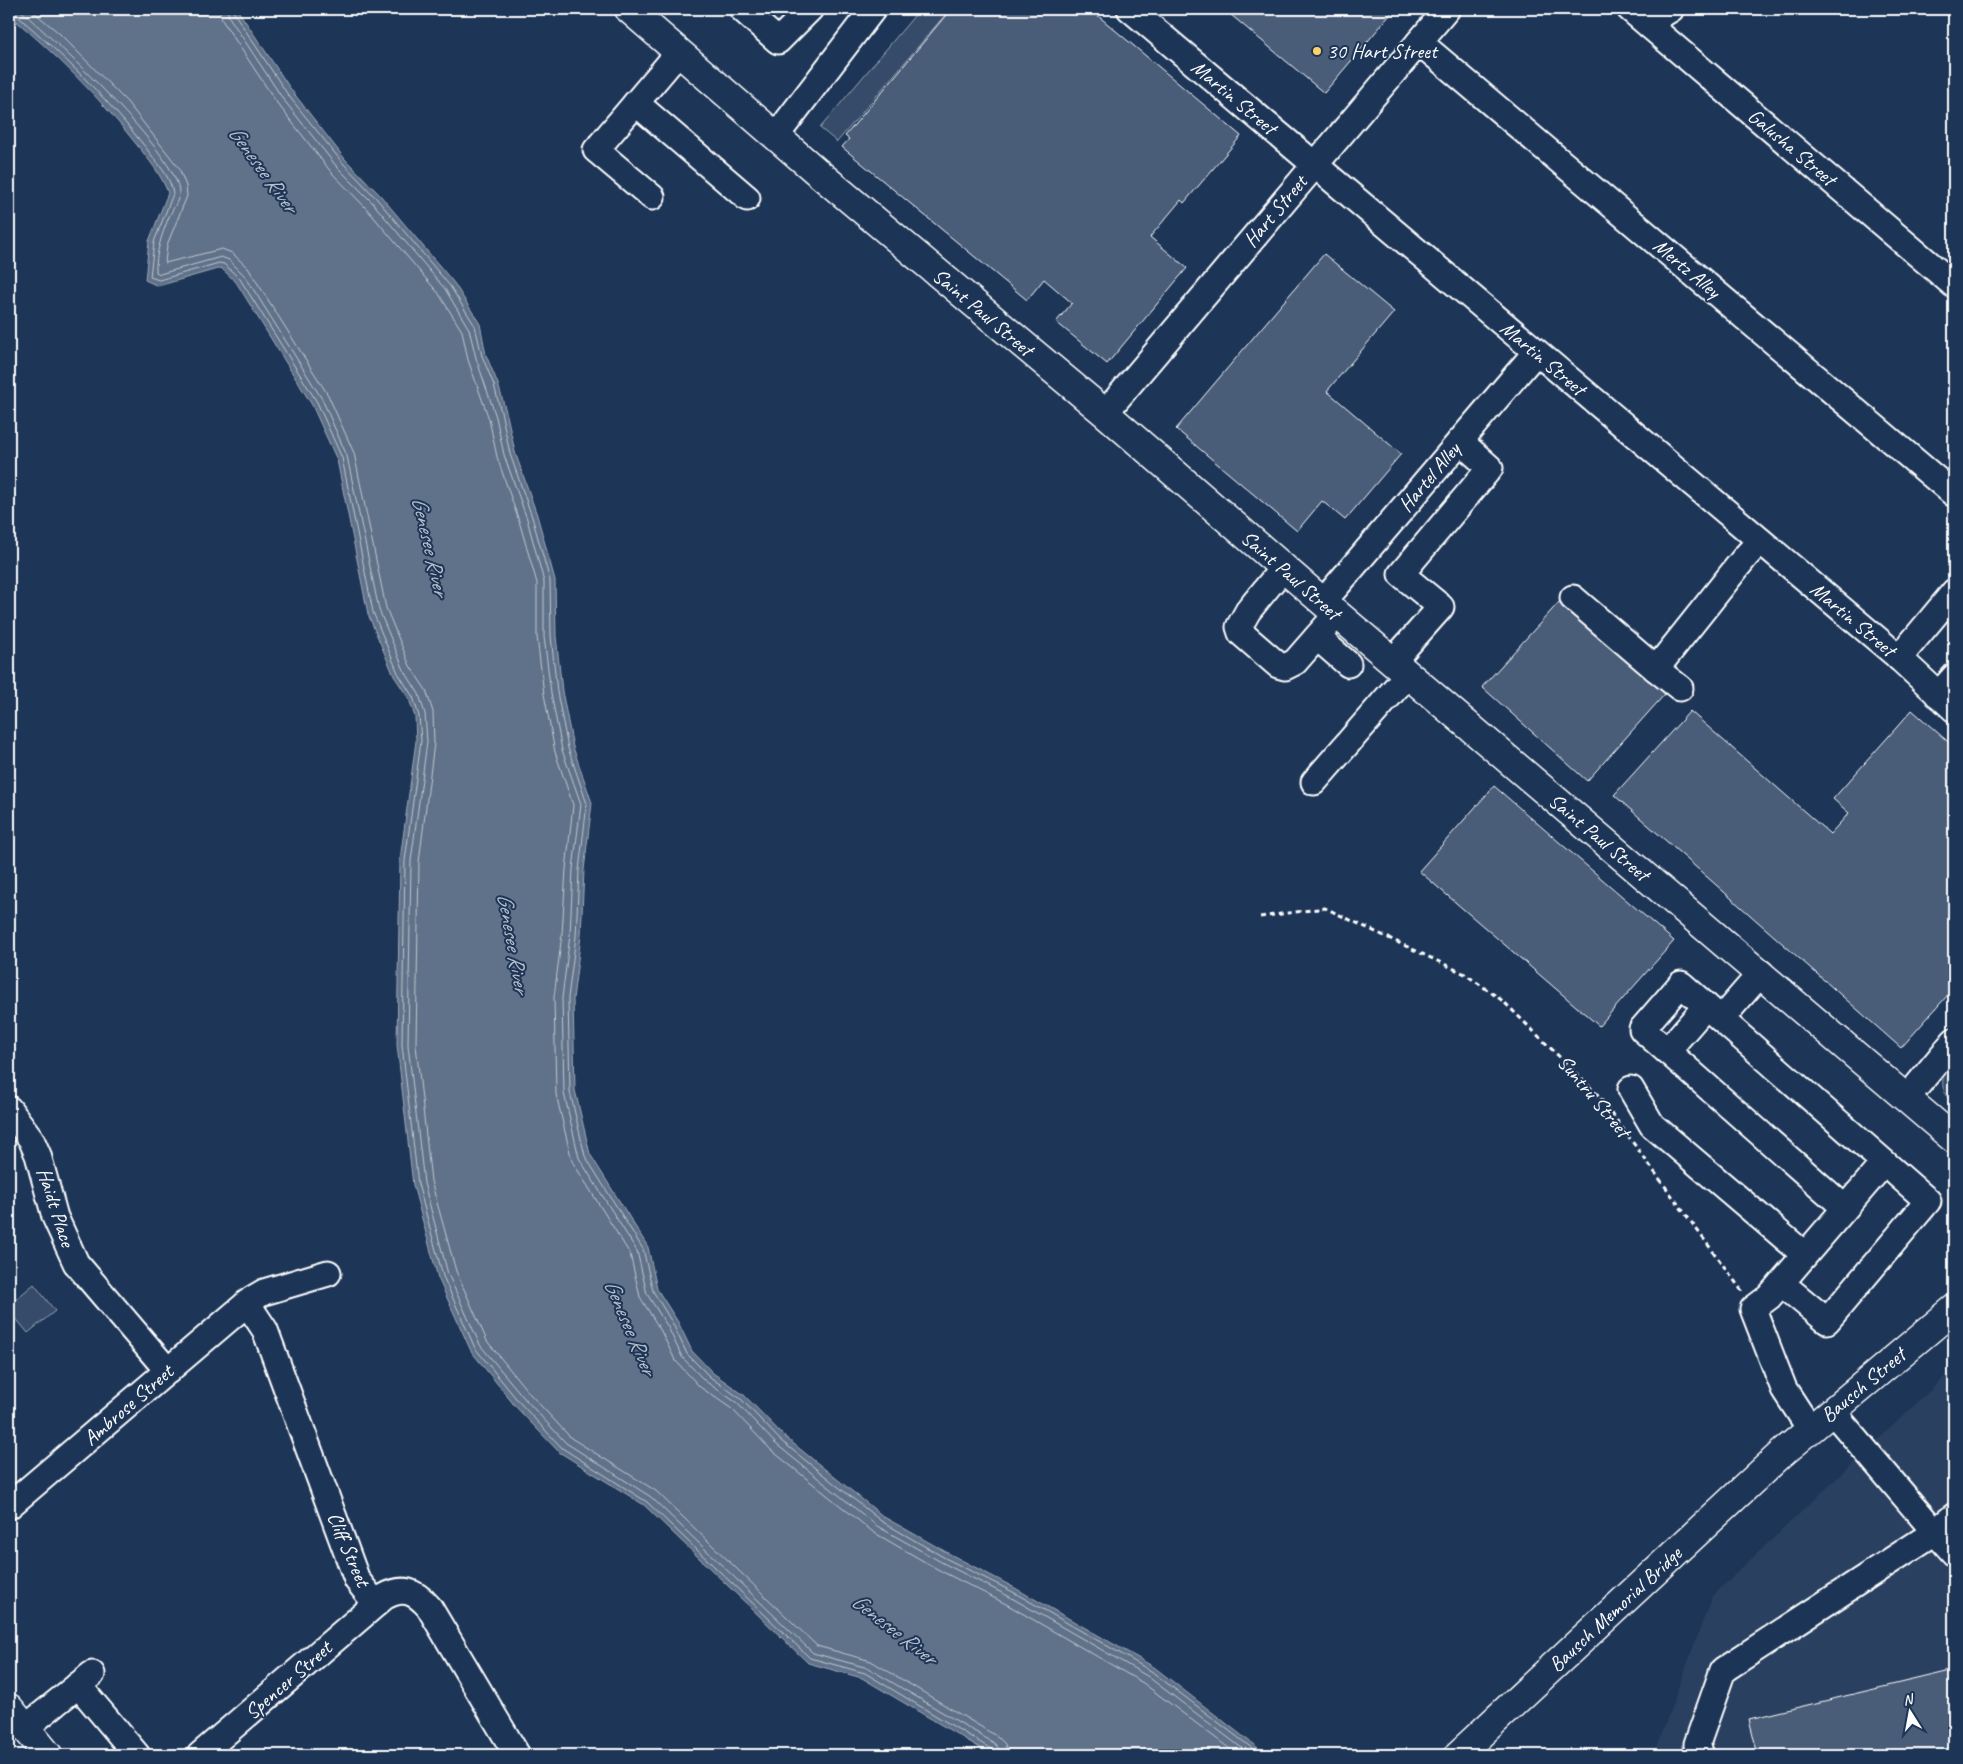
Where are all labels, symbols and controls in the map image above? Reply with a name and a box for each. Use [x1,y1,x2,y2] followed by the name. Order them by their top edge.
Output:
[1327,38,1439,64] place label: 30 Hart Street
[1311,45,1323,57] marker: 30 Hart Street
[1186,54,1284,142] street label: Martin Street
[1743,103,1844,193] street label: Galusha Street
[222,120,306,221] water label: Genesee River
[1237,168,1314,252] street label: Hart Street
[1648,232,1727,305] street label: Mertz Alley
[927,262,1041,364] street label: Saint Paul Street
[1495,315,1593,403] street label: Martin Street
[1392,436,1467,517] street label: Hartel Alley
[405,494,456,602] water label: Genesee River
[1236,525,1348,627] street label: Saint Paul Street
[1805,576,1903,664] street label: Martin Street
[1543,787,1657,889] street label: Saint Paul Street
[491,891,536,999] water label: Genesee River
[1552,1049,1638,1145] street label: Suntru Street
[31,1164,82,1252] street label: Haidt Place
[598,1275,664,1382] water label: Genesee River
[1815,1340,1913,1428] street label: Bausch Street
[78,1358,180,1451] street label: Ambrose Street
[322,1508,377,1592] street label: Cliff Street
[1543,1540,1688,1677] street label: Bausch Memorial Bridge
[846,1587,945,1673] water label: Genesee River
[239,1634,338,1725] street label: Spencer Street
[1886,1686,1936,1736] north arrow
[1902,1690,1916,1709] text: N

